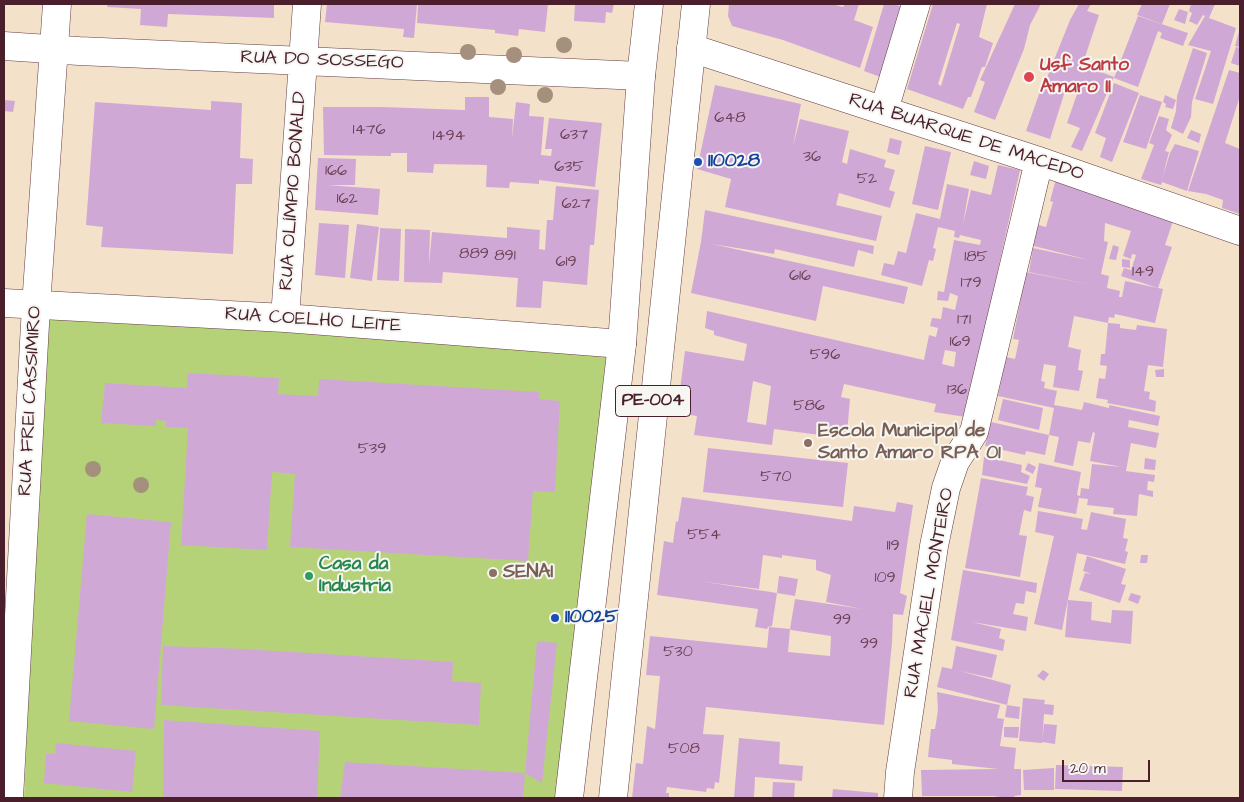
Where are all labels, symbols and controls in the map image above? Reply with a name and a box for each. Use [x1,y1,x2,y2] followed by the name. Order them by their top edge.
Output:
[240,47,404,75] street label: RUA DO SOSSEGO
[1040,55,1129,99] place label: Usf Santo Amaro II
[1022,70,1036,84] marker: Usf Santo Amaro II
[846,89,1086,187] street label: RUA BUARQUE DE MACEDO
[276,91,312,291] street label: RUA OLÍMPIO BONALD
[714,109,746,129] house number: 648
[353,121,385,141] house number: 1476
[560,126,588,146] house number: 637
[433,127,465,147] house number: 1494
[803,148,821,168] house number: 36
[708,151,760,173] place label: 110028
[692,156,704,168] marker: 110028
[554,158,584,178] house number: 635
[325,162,347,182] house number: 166
[857,170,877,190] house number: 52
[336,190,358,210] house number: 162
[561,195,591,215] house number: 627
[459,245,489,265] house number: 889
[494,247,516,267] house number: 891
[964,248,988,268] house number: 185
[555,253,577,273] house number: 619
[1132,263,1154,283] house number: 149
[789,267,811,287] house number: 616
[960,274,981,294] house number: 179
[224,303,402,339] street label: RUA COELHO LEITE
[15,305,47,497] street label: RUA FREI CASSIMIRO
[957,311,971,331] house number: 171
[949,333,971,353] house number: 169
[810,346,840,366] house number: 596
[947,381,967,401] house number: 136
[616,386,690,416] road number: PE-004
[793,397,825,417] house number: 586
[818,421,1001,465] place label: Escola Municipal de Santo Amaro RPA 01
[802,437,814,449] marker: Escola Municipal de Santo Amaro RPA 01
[358,440,386,460] house number: 539
[760,468,792,488] house number: 570
[900,486,960,700] street label: RUA MACIEL MONTEIRO
[687,526,721,546] house number: 554
[886,537,900,557] house number: 119
[319,554,391,598] place label: Casa da Industria
[503,562,553,584] place label: SENAI
[487,567,499,579] marker: SENAI
[874,569,896,589] house number: 109
[303,570,315,582] marker: Casa da Industria
[565,607,618,629] place label: 110025
[833,611,851,631] house number: 99
[549,612,561,624] marker: 110025
[860,635,878,655] house number: 99
[663,643,693,663] house number: 530
[668,740,700,760] house number: 508
[1064,750,1152,782] scale bar
[1070,758,1106,779] text: 20 m

